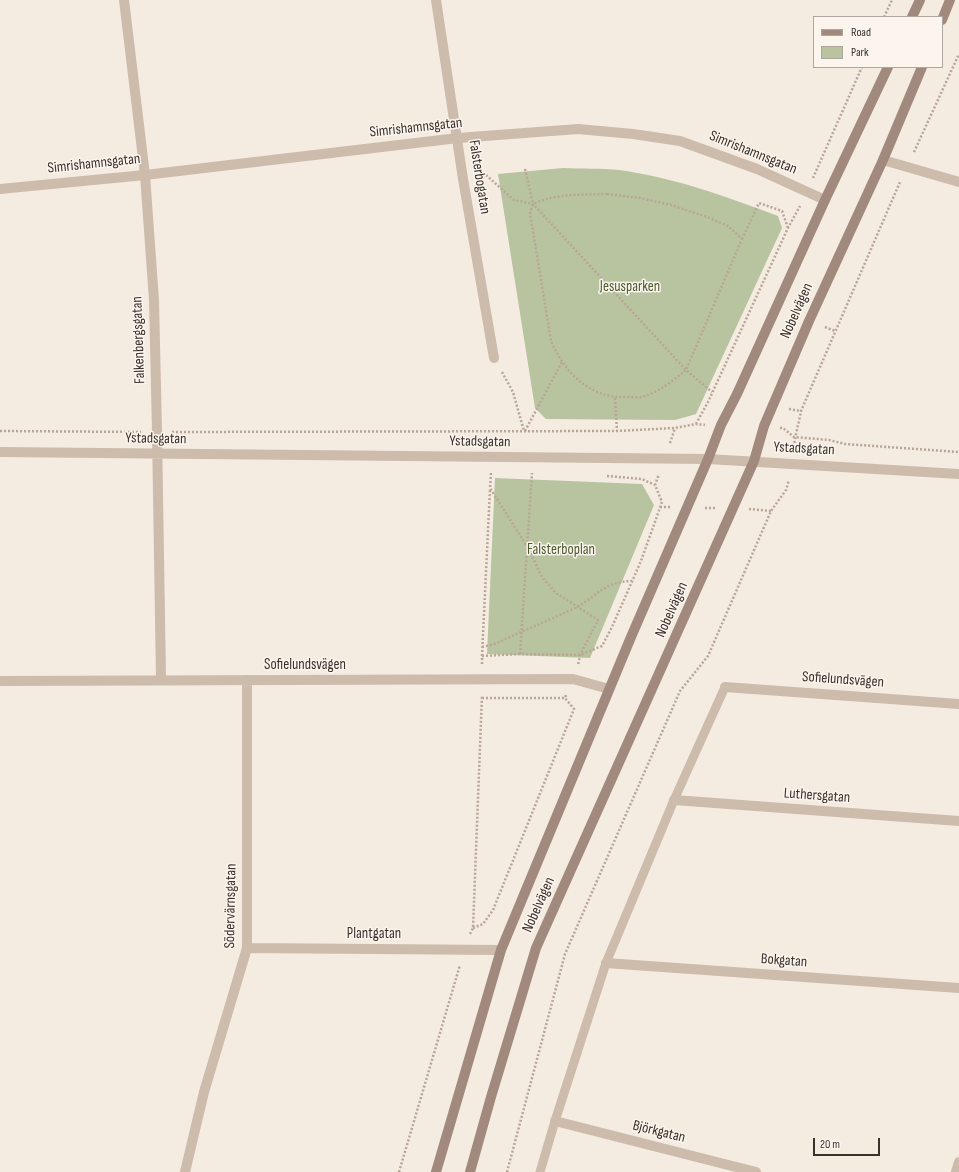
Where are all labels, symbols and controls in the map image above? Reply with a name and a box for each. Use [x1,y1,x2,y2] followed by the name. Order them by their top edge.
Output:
[813,16,943,68] legend
[851,25,871,40] text: Road
[851,45,869,60] text: Park
[369,114,463,142] street label: Simrishamnsgatan
[706,127,800,179] street label: Simrishamnsgatan
[464,139,494,215] street label: Falsterbogatan
[47,150,141,178] street label: Simrishamnsgatan
[600,278,660,296] park label: Jesusparken
[777,281,817,341] street label: Nobelvägen
[128,296,150,384] street label: Falkenbergsgatan
[125,429,187,449] street label: Ystadsgatan
[449,432,511,452] street label: Ystadsgatan
[773,438,835,460] street label: Ystadsgatan
[527,541,595,559] park label: Falsterboplan
[652,580,692,640] street label: Nobelvägen
[264,656,346,674] street label: Sofielundsvägen
[801,668,885,692] street label: Sofielundsvägen
[783,785,851,807] street label: Luthersgatan
[221,863,241,949] street label: Södervärnsgatan
[519,875,559,935] street label: Nobelvägen
[347,925,401,943] street label: Plantgatan
[760,950,808,972] street label: Bokgatan
[631,1117,687,1147] street label: Björkgatan
[815,1130,882,1156] scale bar
[820,1137,840,1152] text: 20 m

